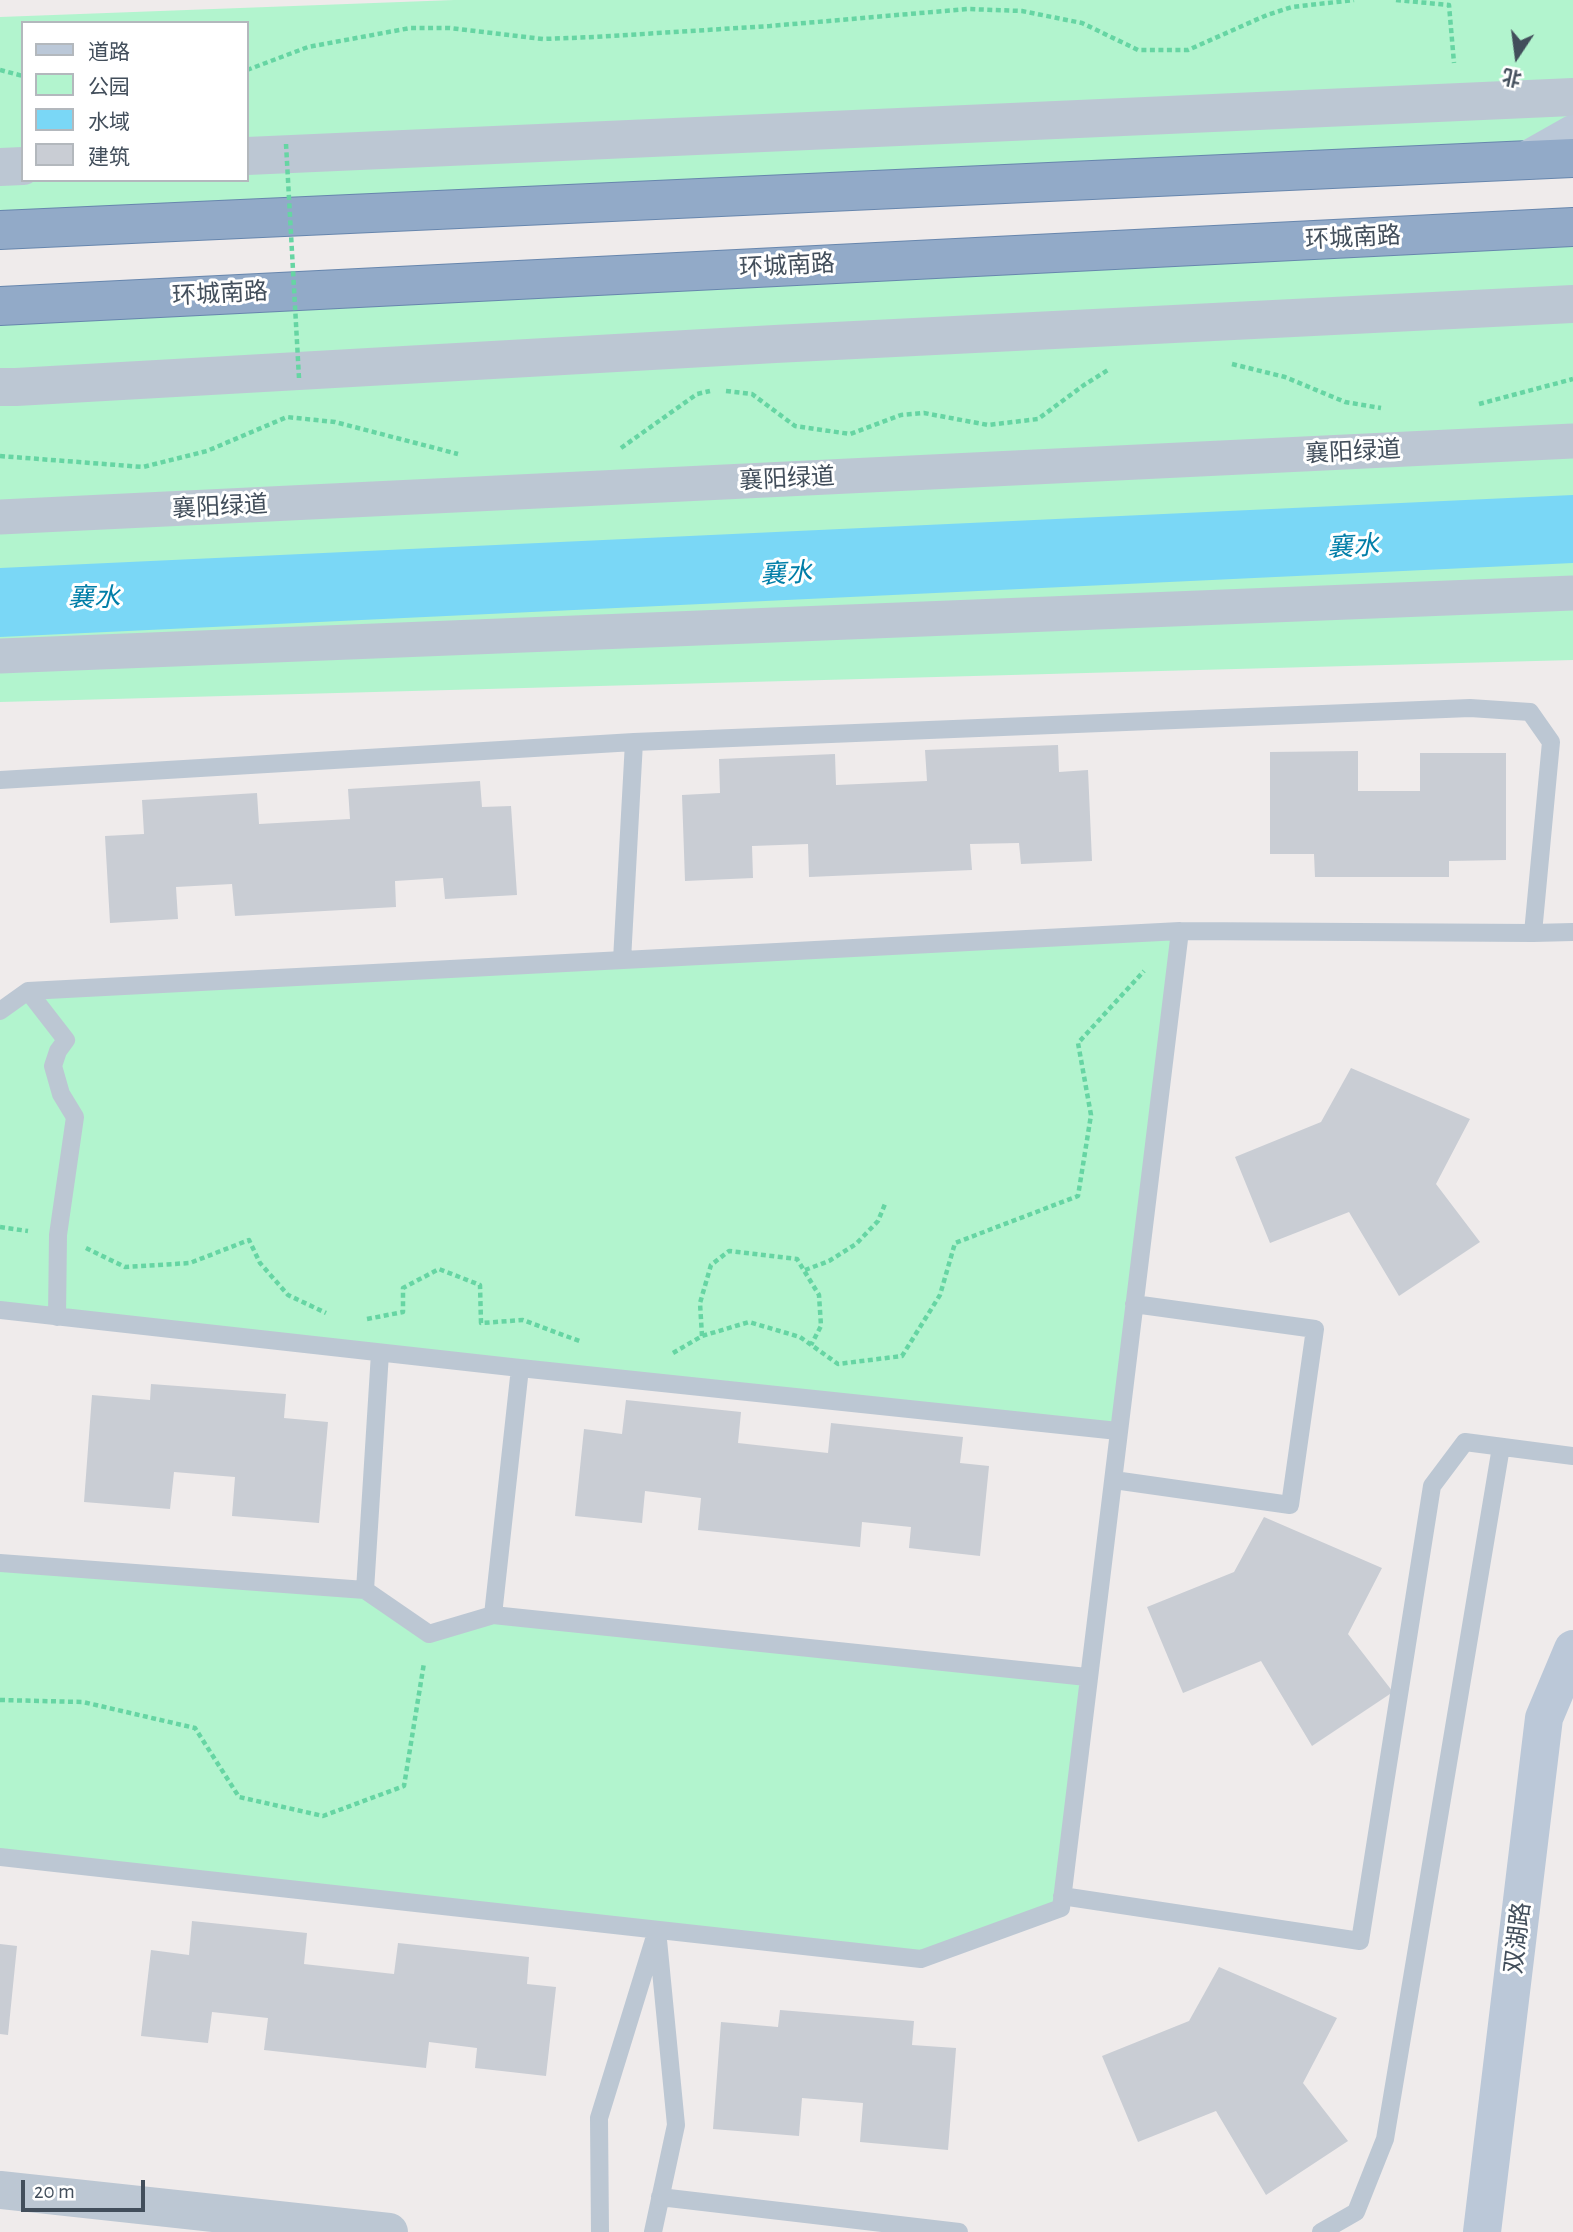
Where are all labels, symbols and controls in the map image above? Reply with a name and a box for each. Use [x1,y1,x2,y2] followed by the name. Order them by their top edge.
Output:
[21,21,248,182] legend
[1482,21,1552,91] north arrow
[88,42,130,63] text: 道路
[1501,66,1524,88] text: 北
[88,77,130,98] text: 公园
[88,112,130,133] text: 水域
[88,147,130,168] text: 建筑
[1304,221,1402,255] street label: 环城南路
[738,249,836,283] street label: 环城南路
[171,277,269,311] street label: 环城南路
[1304,435,1402,469] street label: 襄阳绿道
[738,462,836,496] street label: 襄阳绿道
[171,490,269,524] street label: 襄阳绿道
[1326,530,1380,564] water label: 襄水
[759,557,813,591] water label: 襄水
[68,582,120,614] water label: 襄水
[1499,1901,1537,1975] street label: 双湖路
[24,2166,149,2210] scale bar
[34,2181,75,2202] text: 20 m

